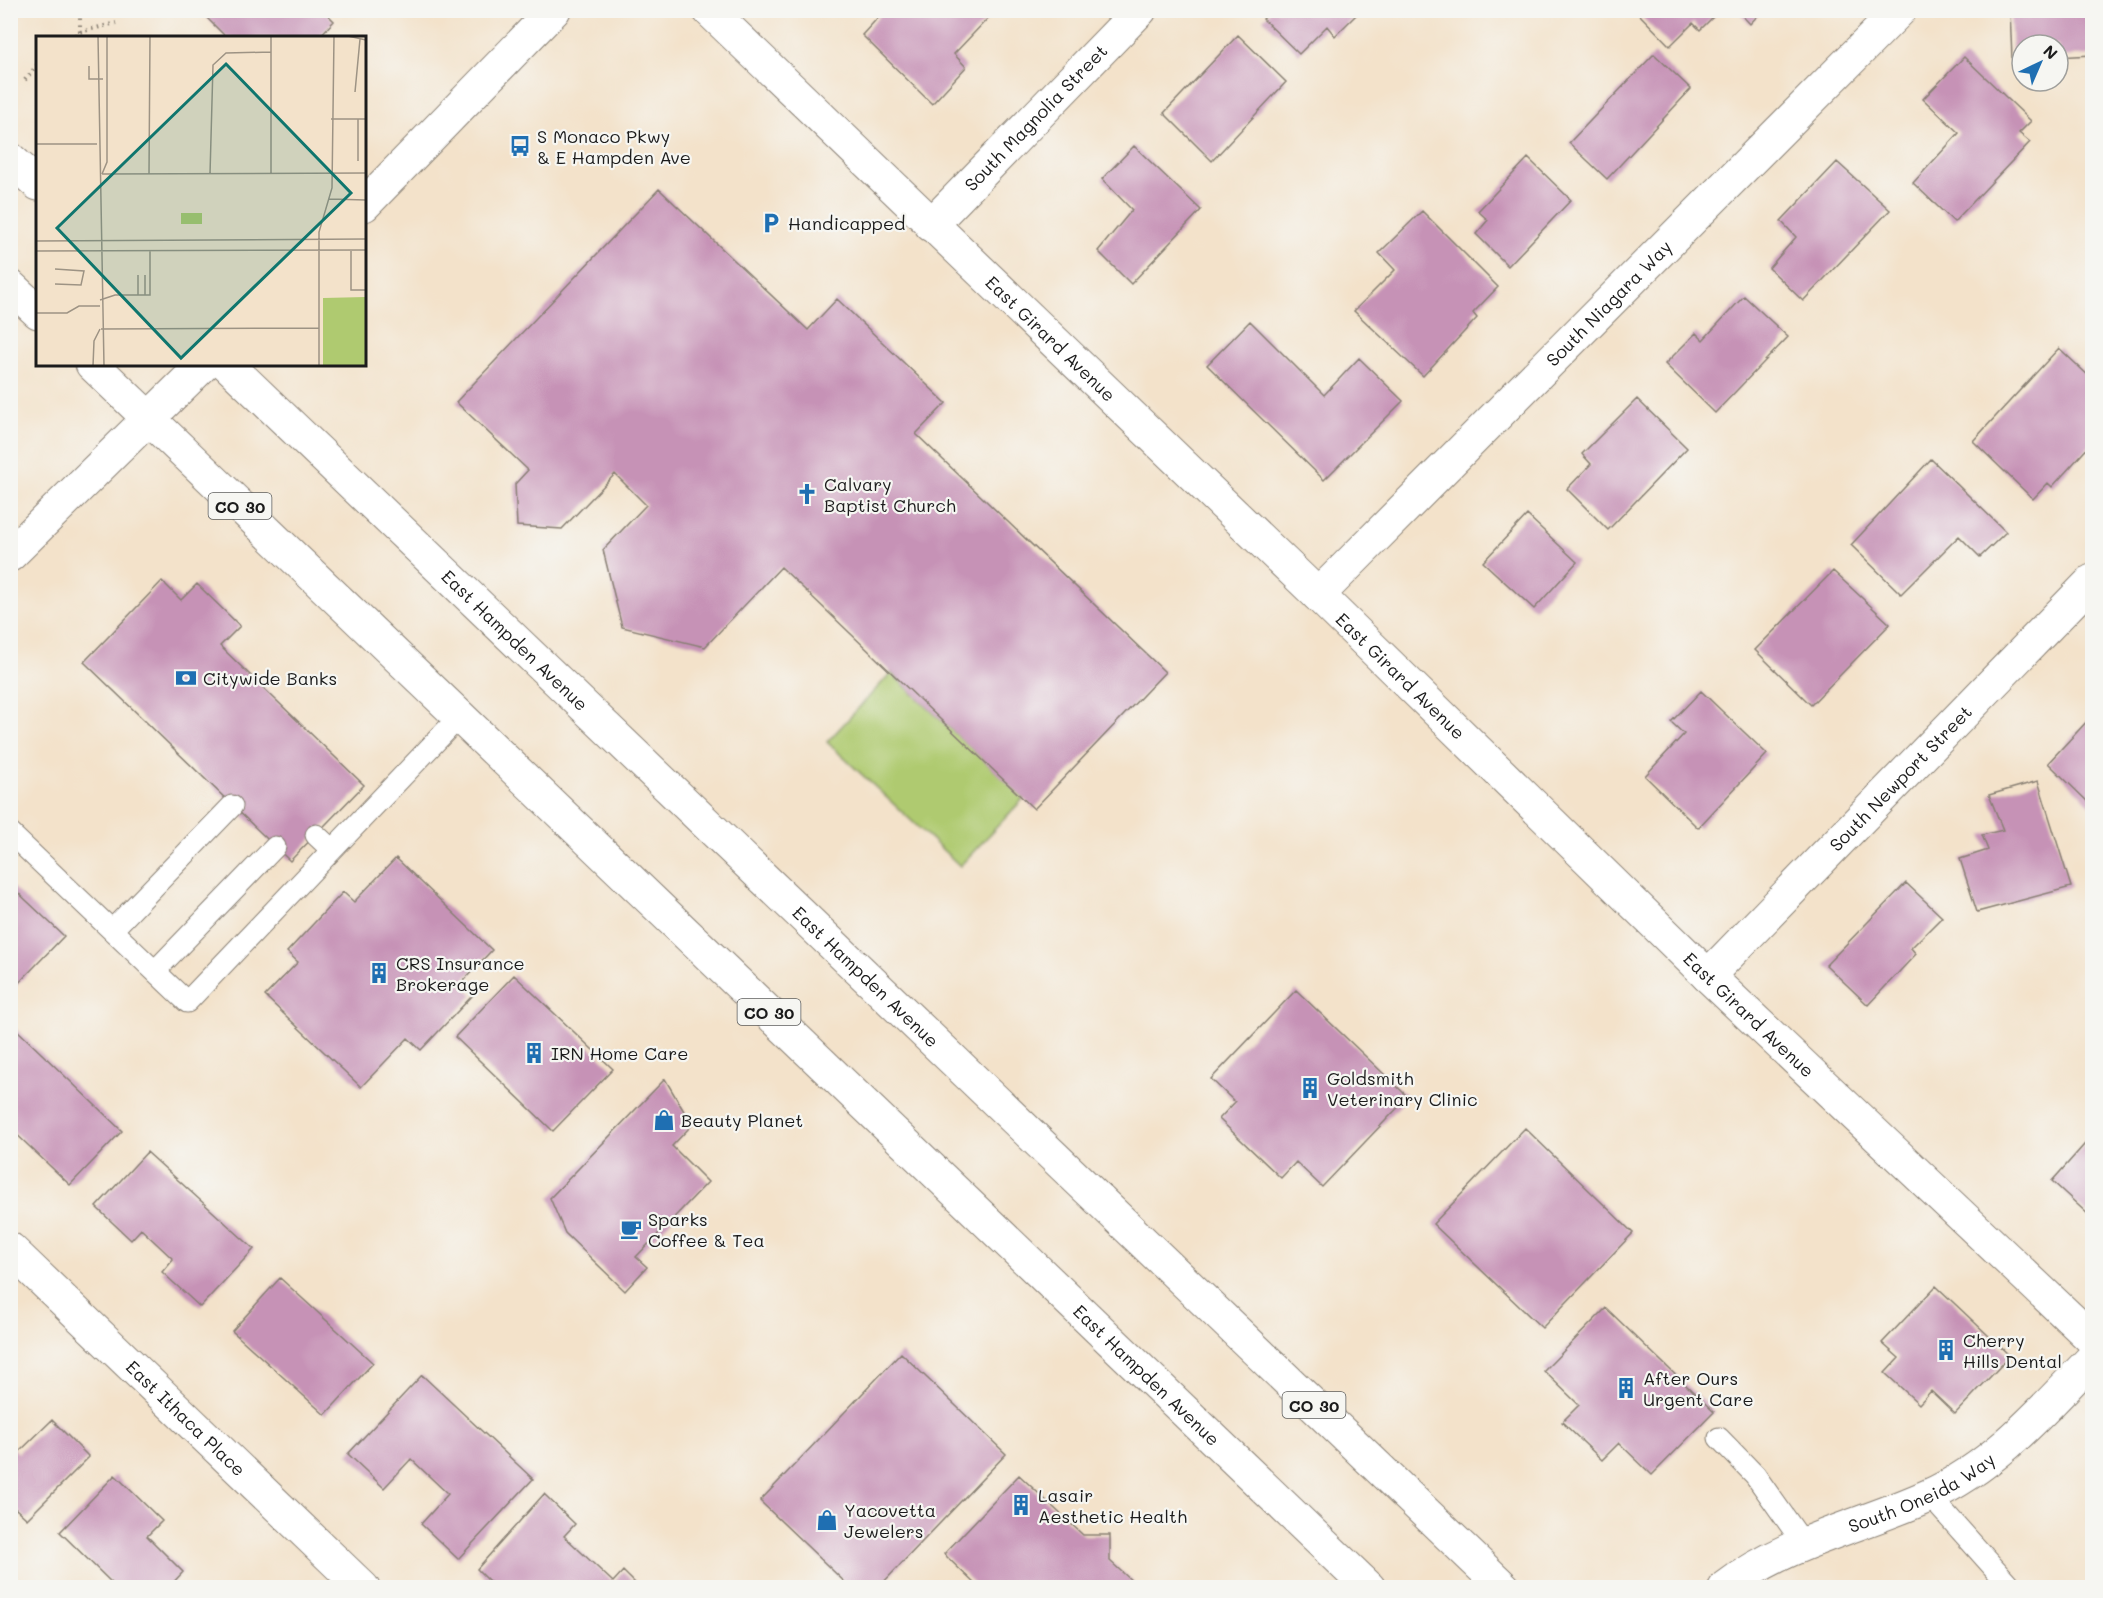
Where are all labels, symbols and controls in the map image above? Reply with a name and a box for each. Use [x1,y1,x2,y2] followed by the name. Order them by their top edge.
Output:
[2010,33,2070,93] north arrow
[36,36,366,366] inset map
[959,39,1112,196] street label: South Magnolia Street
[2039,40,2062,64] text: N
[537,124,691,169] place label: S Monaco Pkwy & E Hampden Ave
[508,134,532,158] bus stop icon: S Monaco Pkwy & E Hampden Ave
[759,211,783,235] parking icon: Handicapped
[788,211,906,235] place label: Handicapped
[1541,235,1677,371] street label: South Niagara Way
[981,270,1121,406] street label: East Girard Avenue
[824,472,956,517] place label: Calvary Baptist Church
[795,482,819,506] church icon: Calvary Baptist Church
[208,493,272,519] road number: CO 30
[437,564,593,716] street label: East Hampden Avenue
[1331,607,1470,744] street label: East Girard Avenue
[174,666,198,690] bank icon: Citywide Banks
[203,666,337,690] place label: Citywide Banks
[1824,700,1977,856] street label: South Newport Street
[788,901,944,1052] street label: East Hampden Avenue
[1679,947,1820,1082] street label: East Girard Avenue
[396,951,525,996] place label: CRS Insurance Brokerage
[367,961,391,985] building icon: CRS Insurance Brokerage
[738,999,800,1025] road number: CO 30
[522,1041,546,1065] building icon: IRN Home Care
[551,1041,688,1065] place label: IRN Home Care
[1327,1066,1478,1111] place label: Goldsmith Veterinary Clinic
[1298,1076,1322,1100] building icon: Goldsmith Veterinary Clinic
[652,1108,676,1132] shop icon: Beauty Planet
[681,1108,803,1132] place label: Beauty Planet
[648,1207,765,1252] place label: Sparks Coffee & Tea
[619,1217,643,1241] cafe icon: Sparks Coffee & Tea
[1068,1299,1225,1451] street label: East Hampden Avenue
[1963,1328,2062,1373] place label: Cherry Hills Dental
[1934,1338,1958,1362] building icon: Cherry Hills Dental
[121,1355,251,1481] street label: East Ithaca Place
[1643,1366,1754,1411] place label: After Ours Urgent Care
[1614,1376,1638,1400] building icon: After Ours Urgent Care
[1282,1392,1346,1418] road number: CO 30
[1845,1447,1999,1538] street label: South Oneida Way
[1038,1483,1187,1528] place label: Lasair Aesthetic Health
[1009,1493,1033,1517] building icon: Lasair Aesthetic Health
[844,1498,936,1543] place label: Yacovetta Jewelers
[815,1508,839,1532] shop icon: Yacovetta Jewelers

